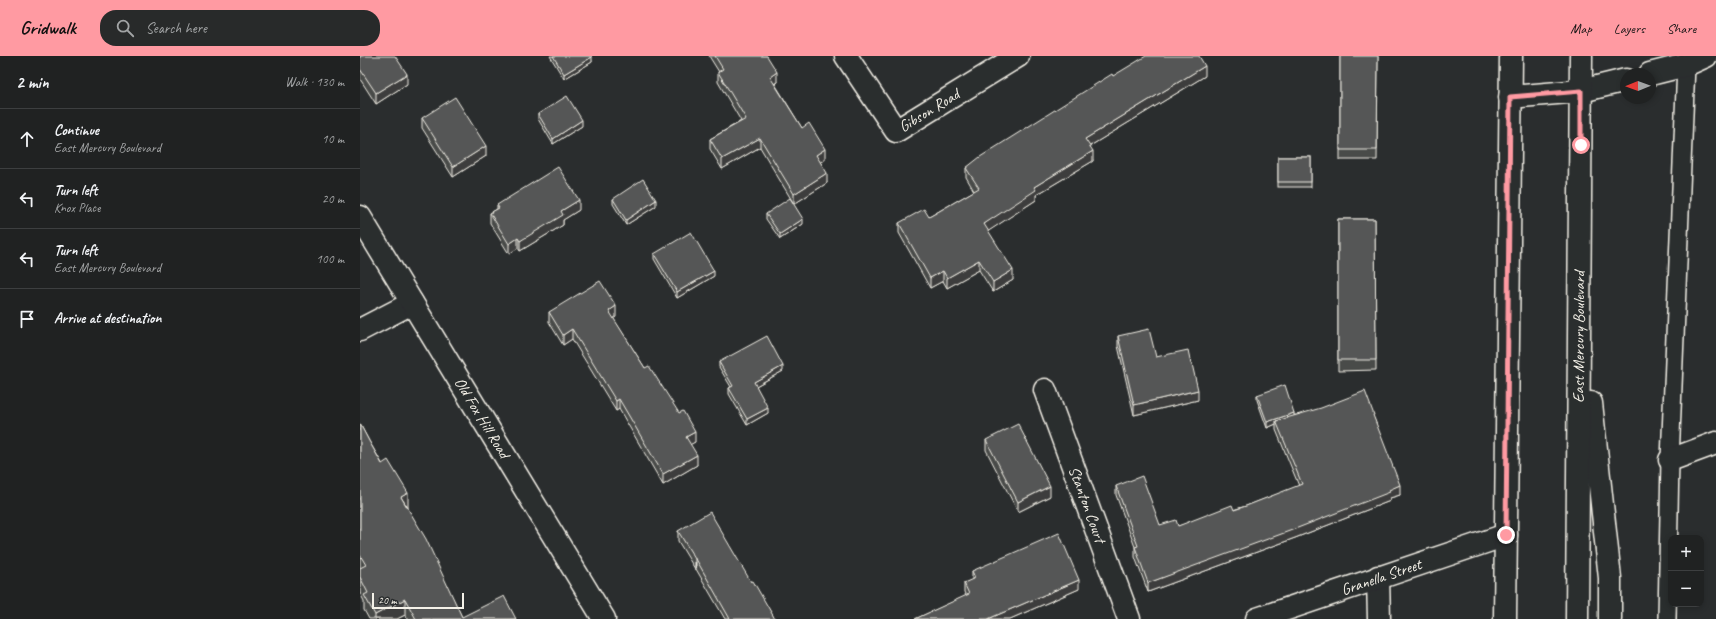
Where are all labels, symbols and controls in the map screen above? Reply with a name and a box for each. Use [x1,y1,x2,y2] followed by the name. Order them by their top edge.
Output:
[100,10,380,46] search box
[20,16,76,40] text: Gridwalk
[114,17,136,39] icon: search
[146,19,207,38] text: Search here
[1570,20,1592,37] text: Map
[1614,20,1645,37] text: Layers
[1667,20,1696,37] text: Share
[1620,68,1656,104] north arrow
[16,72,49,93] text: 2 min
[285,74,344,90] text: Walk · 130 m
[895,83,965,137] street label: Gibson Road
[54,121,99,140] text: Continue
[16,128,38,150] icon: ahead
[322,131,344,147] text: 10 m
[1572,136,1590,154] route start
[54,140,161,156] text: East Mercury Boulevard
[54,181,97,200] text: Turn left
[16,188,38,210] icon: left
[322,191,344,207] text: 20 m
[54,200,100,216] text: Knox Place
[54,241,97,260] text: Turn left
[16,248,38,270] icon: left
[316,251,344,267] text: 100 m
[54,260,161,276] text: East Mercury Boulevard
[1569,268,1589,403] street label: East Mercury Boulevard
[16,308,38,330] icon: arrive
[54,309,161,328] text: Arrive at destination
[450,374,516,464] street label: Old Fox Hill Road
[1064,464,1111,548] street label: Stanton Court
[1497,526,1515,544] route end
[1668,535,1704,607] map controls
[1668,535,1704,571] button: +
[1338,554,1425,600] street label: Granella Street
[1668,571,1704,607] button: −
[372,591,464,610] scale bar
[378,593,397,607] text: 20 m

